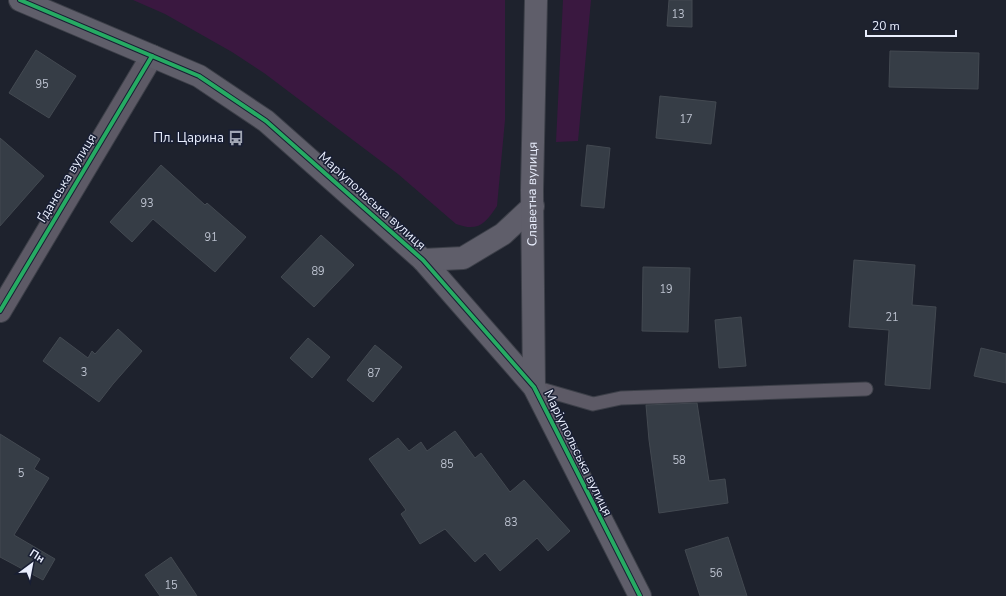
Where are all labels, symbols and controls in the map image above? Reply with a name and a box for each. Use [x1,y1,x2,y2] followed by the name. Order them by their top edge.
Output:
[671,7,685,22] house number: 13
[866,12,956,38] scale bar
[872,18,900,34] text: 20 m
[35,77,49,92] house number: 95
[679,112,693,127] house number: 17
[153,129,224,147] place label: Пл. Царина
[227,129,245,147] bus stop icon: Пл. Царина
[33,130,101,226] street label: Ґданська вулиця
[523,142,542,246] street label: Славетна вулиця
[314,148,430,254] street label: Маріупольська вулиця
[140,196,154,211] house number: 93
[204,230,218,245] house number: 91
[311,264,325,279] house number: 89
[659,282,673,297] house number: 19
[885,310,899,325] house number: 21
[81,365,87,380] house number: 3
[367,366,381,381] house number: 87
[539,387,617,519] street label: Маріупольська вулиця
[672,453,686,468] house number: 58
[440,457,454,472] house number: 85
[18,466,25,481] house number: 5
[504,515,518,530] house number: 83
[12,544,52,584] north arrow
[27,546,47,566] text: Пн
[709,566,723,581] house number: 56
[164,578,178,593] house number: 15

